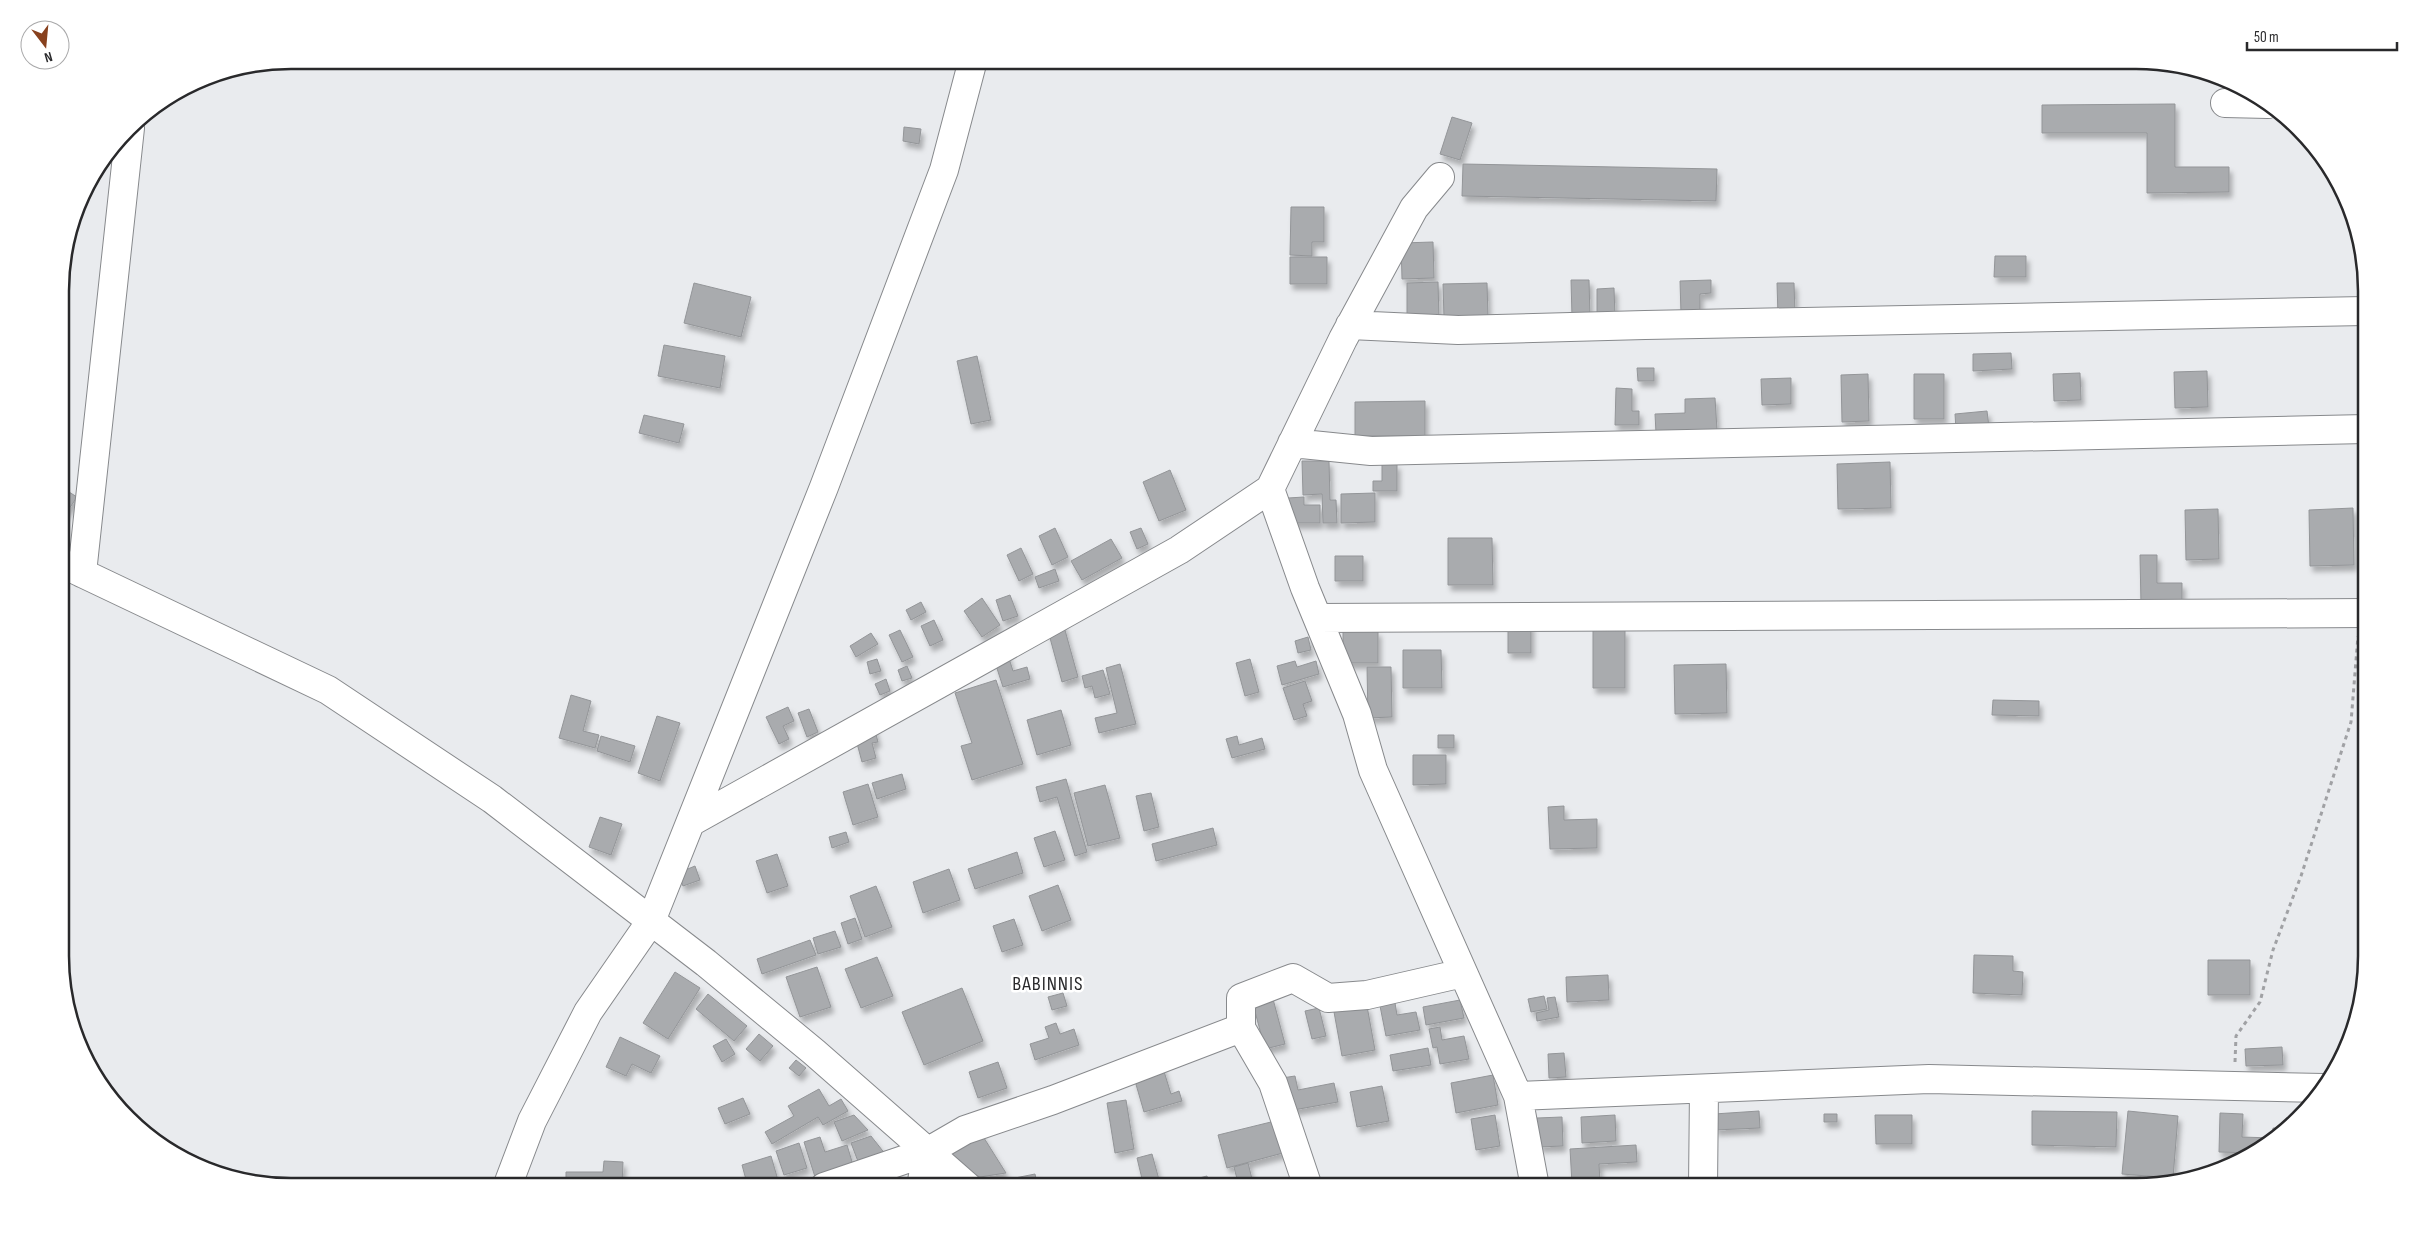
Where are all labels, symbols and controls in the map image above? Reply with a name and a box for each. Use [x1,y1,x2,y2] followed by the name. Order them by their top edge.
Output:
[20,20,70,70] north arrow
[2247,20,2397,52] scale bar
[2254,28,2279,47] text: 50 m
[43,48,54,66] text: N
[1012,972,1084,996] district label: BABINNIS

